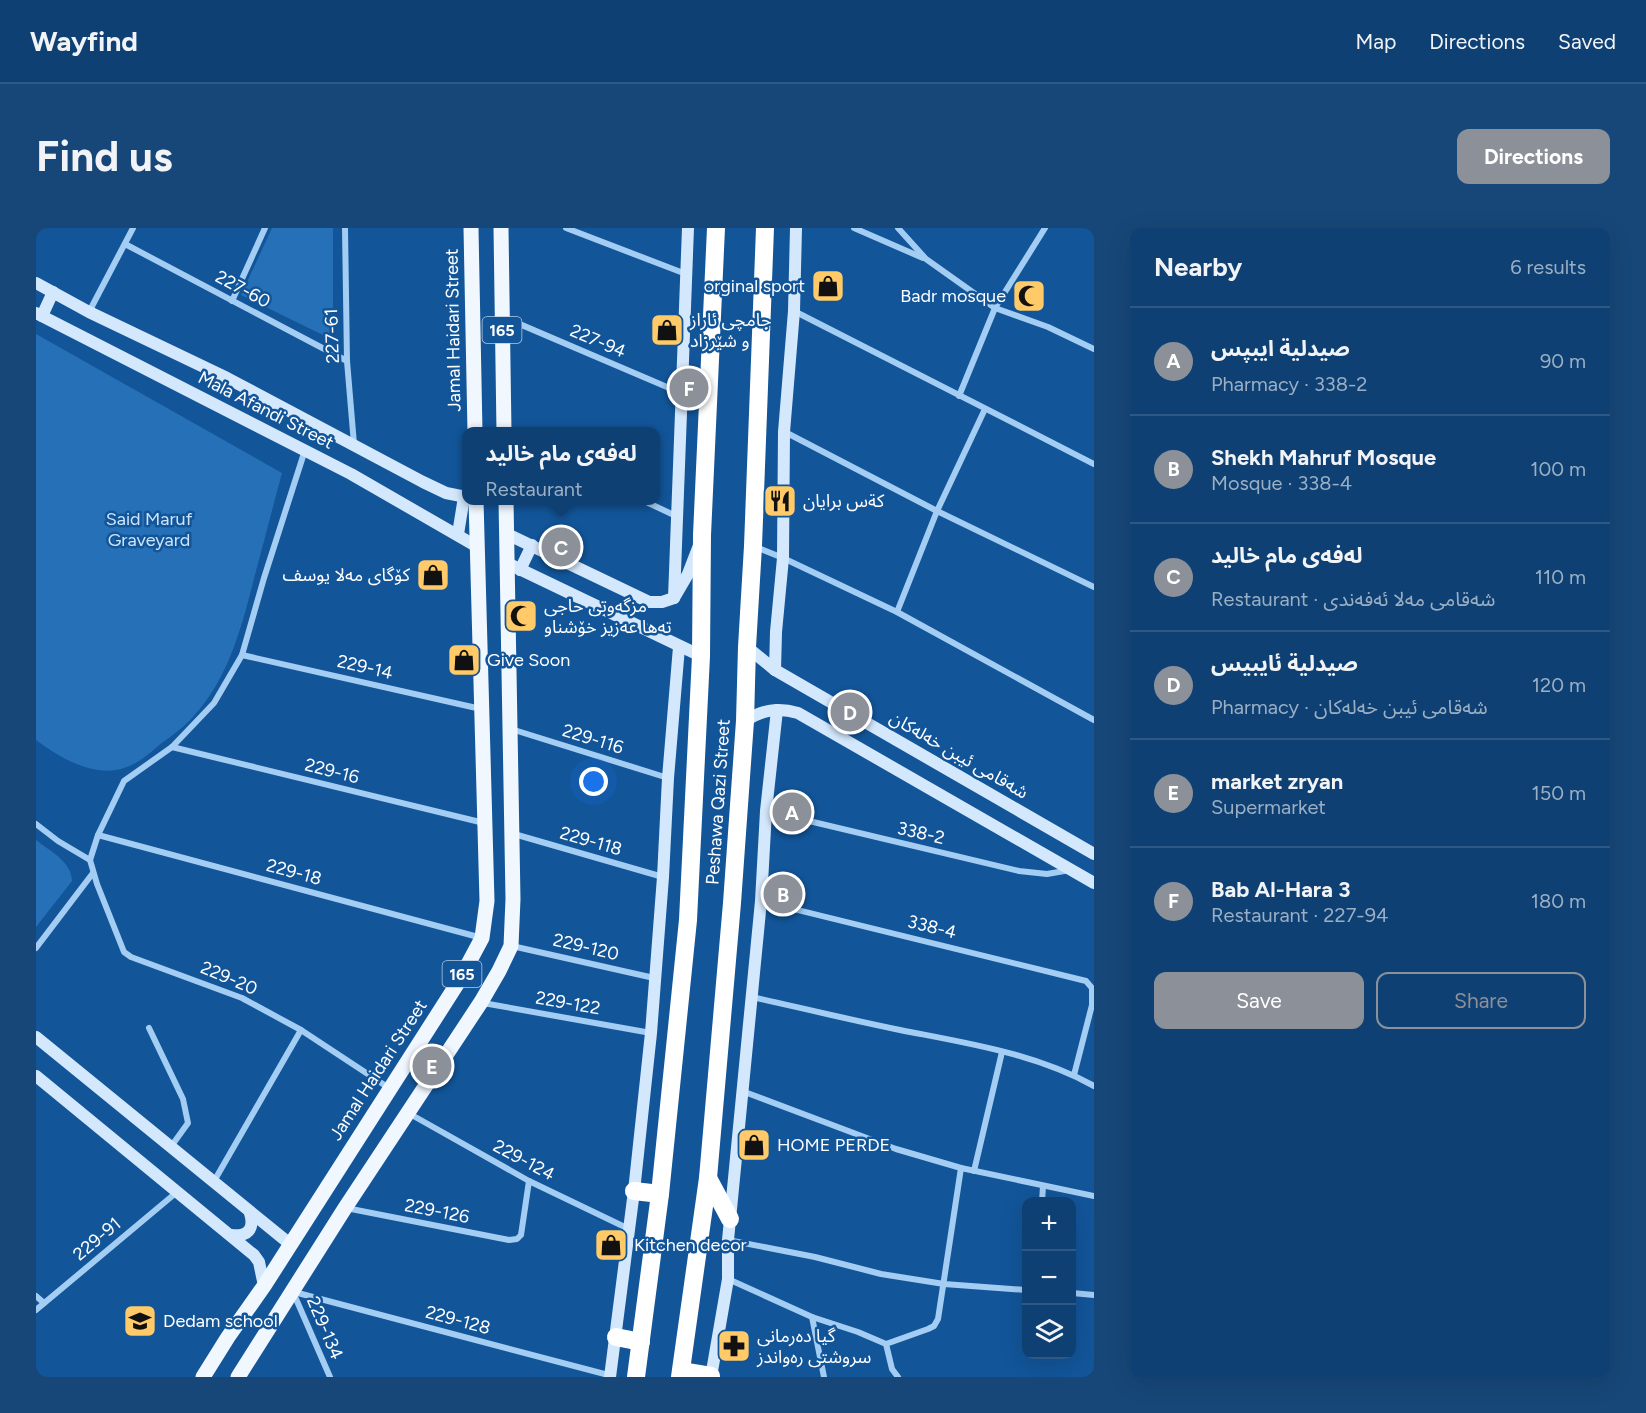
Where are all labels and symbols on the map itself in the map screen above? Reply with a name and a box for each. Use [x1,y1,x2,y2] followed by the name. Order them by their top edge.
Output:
[441,248,465,412] street label: Jamal Haidari Street
[212,265,274,313] street label: 227-60
[810,268,846,304] shop icon: orginal sport
[704,275,805,297] place label: orginal sport
[1011,278,1047,314] mosque icon: Badr mosque
[900,285,1006,307] place label: Badr mosque
[320,308,344,364] street label: 227-61
[689,309,772,352] place label: جامچی ئاراز و شێرزاد
[649,312,685,348] shop icon: جامچی ئاراز و شێرزاد
[482,317,522,343] road number: 165
[567,319,629,363] street label: 227-94
[194,366,338,454] street label: Mala Afandi Street
[670,366,708,410] pin: F
[762,483,798,519] restaurant icon: كةس برايان
[803,490,885,512] place label: كةس برايان
[106,508,193,551] park label: Said Maruf Graveyard
[542,524,580,570] pin: C
[415,557,451,593] shop icon: کۆگای مەلا یوسف
[282,564,411,586] place label: کۆگای مەلا یوسف
[544,595,672,638] place label: مزگەوتی حاجی تەها عەزیز خۆشناو
[503,598,539,634] mosque icon: مزگەوتی حاجی تەها عەزیز خۆشناو
[446,642,482,678] shop icon: Give Soon
[487,649,570,671] place label: Give Soon
[335,650,395,684] street label: 229-14
[830,690,870,734] pin: D
[886,706,1032,804] street label: شەقامی ئیبن خەلەکان
[701,718,735,886] street label: Peshawa Qazi Street
[560,719,626,759] street label: 229-116
[302,754,362,788] street label: 229-16
[579,767,608,796] your location
[772,790,812,834] pin: A
[895,817,947,849] street label: 338-2
[557,822,625,860] street label: 229-118
[264,854,324,890] street label: 229-18
[764,872,802,916] pin: B
[905,910,959,944] street label: 338-4
[551,929,621,965] street label: 229-120
[197,956,261,1000] street label: 229-20
[442,961,482,987] road number: 165
[534,986,602,1020] street label: 229-122
[324,995,432,1144] street label: Jamal Haidari Street
[412,1044,452,1088] pin: E
[736,1127,772,1163] shop icon: HOME PERDE
[777,1134,890,1156] place label: HOME PERDE
[489,1135,559,1185] street label: 229-124
[403,1194,471,1228] street label: 229-126
[69,1213,125,1265] street label: 229-91
[593,1227,629,1263] shop icon: Kitchen decor
[634,1234,747,1256] place label: Kitchen decor
[302,1293,348,1363] street label: 229-134
[423,1301,493,1339] street label: 229-128
[122,1303,158,1339] school or university icon: Dedam school
[163,1310,278,1332] place label: Dedam school
[756,1325,871,1368] place label: گیا دەرمانی سروشتی رەواندز
[716,1328,752,1364] pharmacy icon: گیا دەرمانی سروشتی رەواندز

